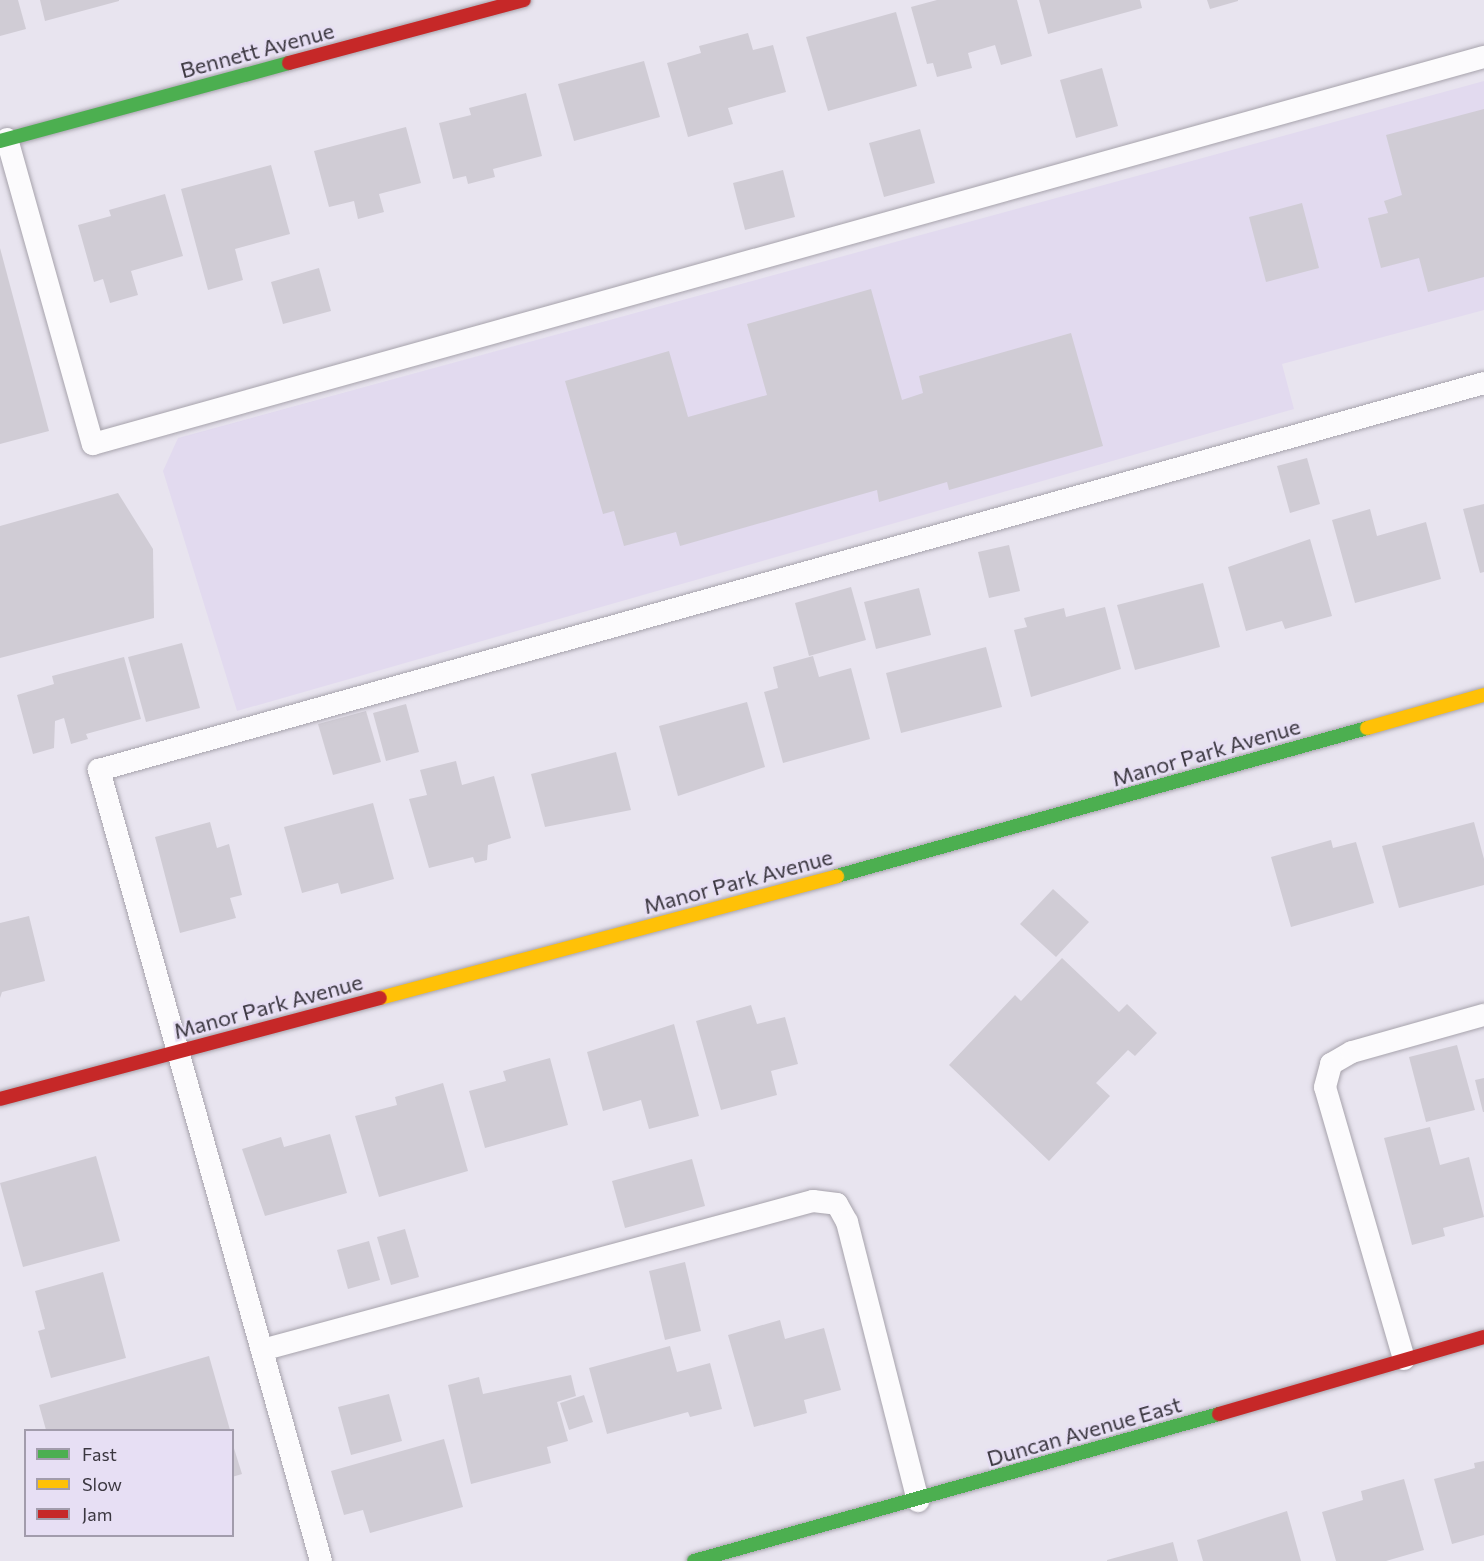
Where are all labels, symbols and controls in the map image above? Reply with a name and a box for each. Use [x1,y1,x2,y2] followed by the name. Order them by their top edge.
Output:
[177,17,337,83] street label: Bennett Avenue
[1109,712,1303,792] street label: Manor Park Avenue
[641,843,835,919] street label: Manor Park Avenue
[171,968,365,1044] street label: Manor Park Avenue
[984,1391,1184,1471] street label: Duncan Avenue East
[24,1429,234,1537] legend
[82,1443,117,1465] text: Fast
[82,1473,122,1495] text: Slow
[82,1503,112,1525] text: Jam

